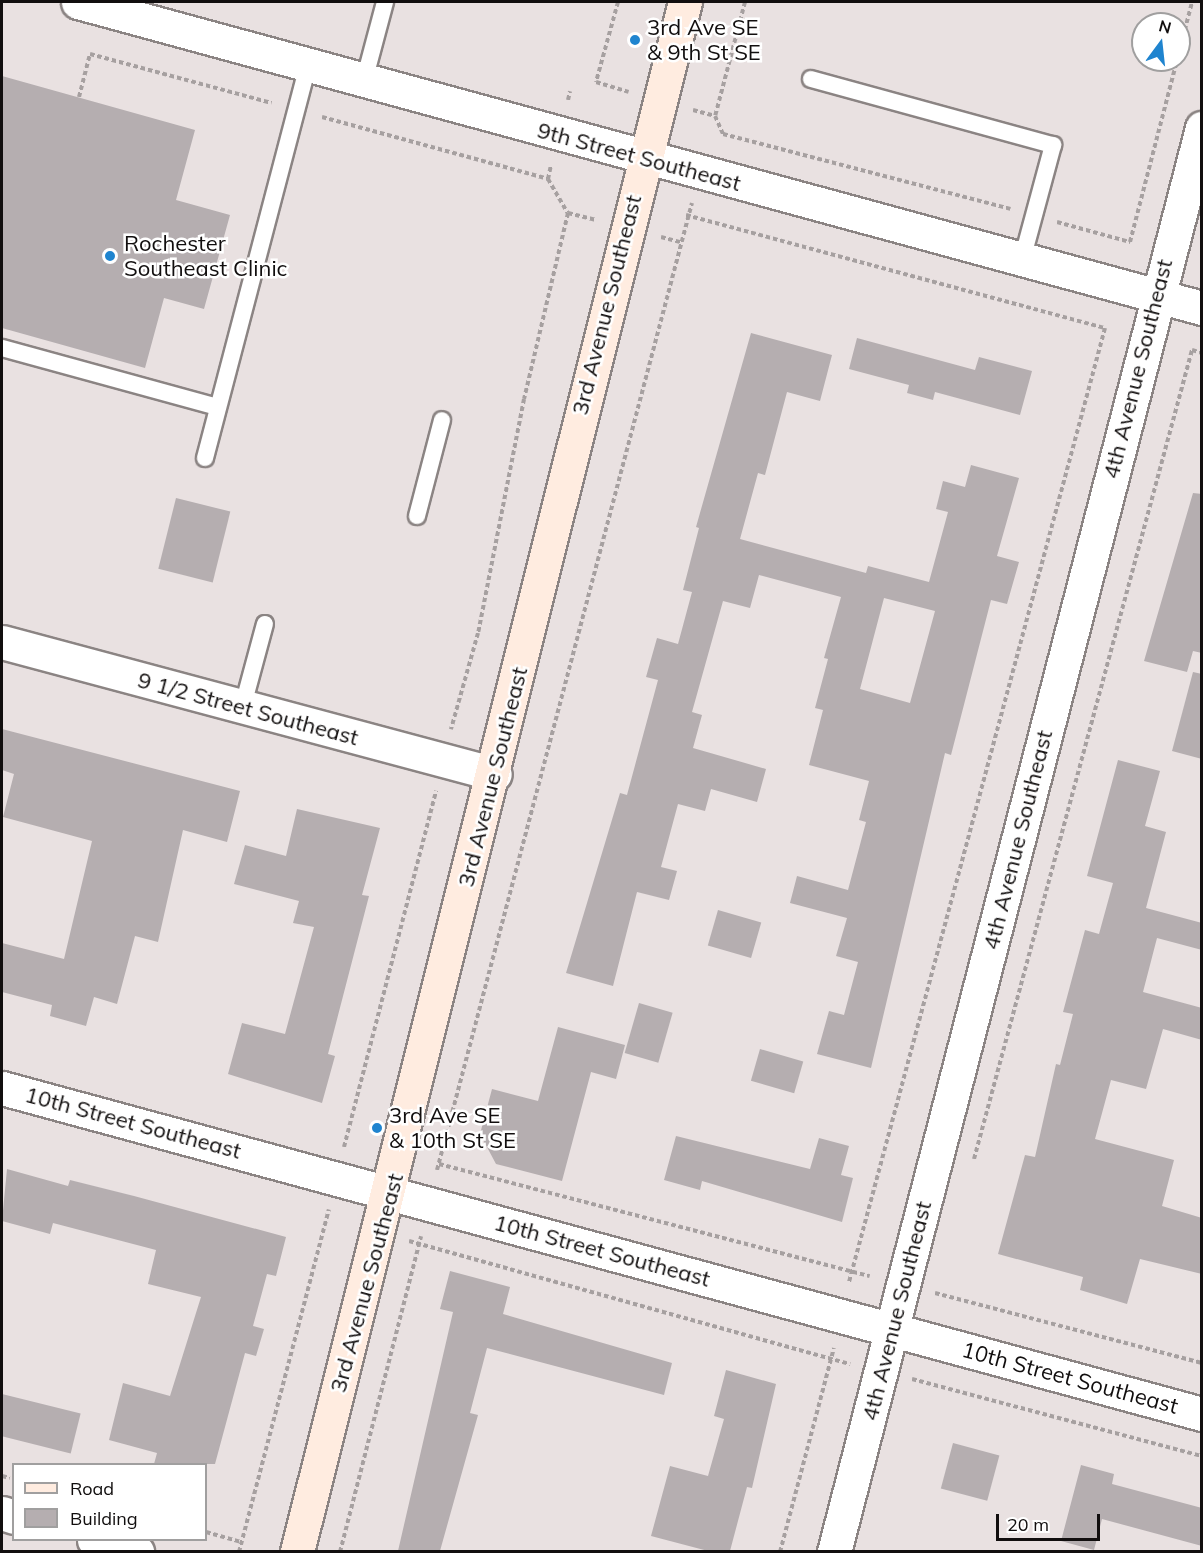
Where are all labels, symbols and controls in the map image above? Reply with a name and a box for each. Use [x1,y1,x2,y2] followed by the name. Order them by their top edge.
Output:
[1131,12,1191,72] north arrow
[647,14,761,66] place label: 3rd Ave SE & 9th St SE
[1157,15,1174,38] text: N
[628,33,642,47] marker: 3rd Ave SE & 9th St SE
[534,117,744,197] street label: 9th Street Southeast
[567,192,647,418] street label: 3rd Avenue Southeast
[124,230,288,282] place label: Rochester Southeast Clinic
[101,247,119,265] marker: Rochester Southeast Clinic
[1098,257,1178,481] street label: 4th Avenue Southeast
[453,664,533,890] street label: 3rd Avenue Southeast
[135,667,361,751] street label: 9 1/2 Street Southeast
[978,728,1058,952] street label: 4th Avenue Southeast
[22,1081,244,1165] street label: 10th Street Southeast
[389,1102,516,1154] place label: 3rd Ave SE & 10th St SE
[370,1121,384,1135] marker: 3rd Ave SE & 10th St SE
[325,1171,409,1395] street label: 3rd Avenue Southeast
[857,1199,937,1423] street label: 4th Avenue Southeast
[491,1209,713,1293] street label: 10th Street Southeast
[959,1336,1181,1420] street label: 10th Street Southeast
[12,1463,207,1541] legend
[70,1477,114,1500] text: Road
[999,1502,1102,1540] scale bar
[70,1507,138,1530] text: Building
[1007,1513,1049,1536] text: 20 m

